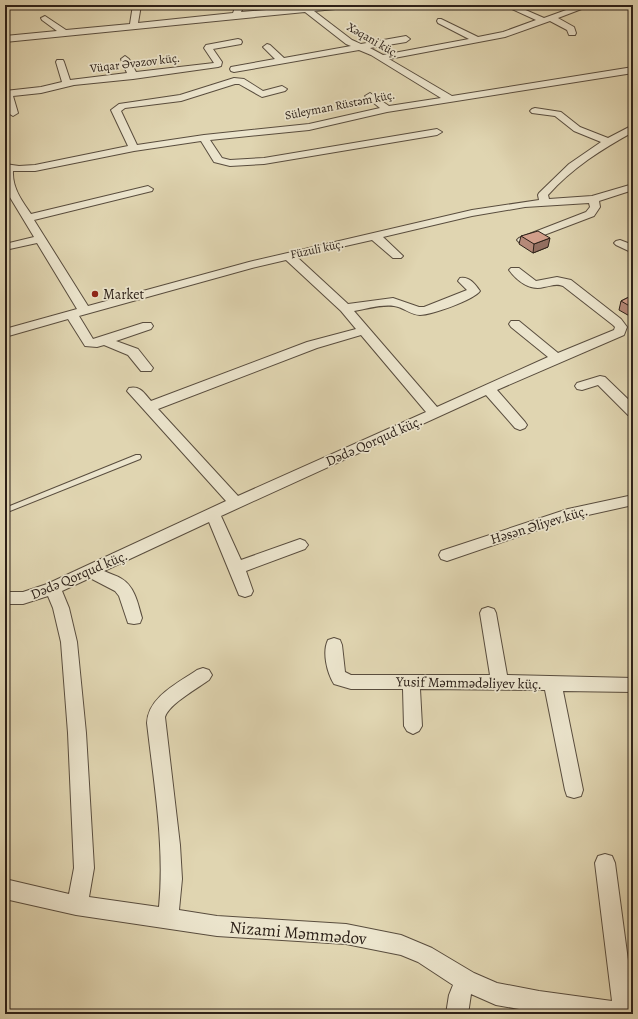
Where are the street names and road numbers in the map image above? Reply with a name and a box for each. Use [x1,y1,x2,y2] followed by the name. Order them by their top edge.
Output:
[344,19,402,61] street label: Xəqani küç.
[88,50,181,77] street label: Vüqar Əvəzov küç.
[284,86,396,124] street label: Süleyman Rüstəm küç.
[289,236,345,262] street label: Füzuli küç.
[323,411,425,471] street label: Dədə Qorqud küç.
[488,501,590,549] street label: Həsən Əliyev küç.
[27,546,131,604] street label: Dədə Qorqud küç.
[395,672,542,694] street label: Yusif Məmmədəliyev küç.
[229,916,368,950] street label: Nizami Məmmədov

